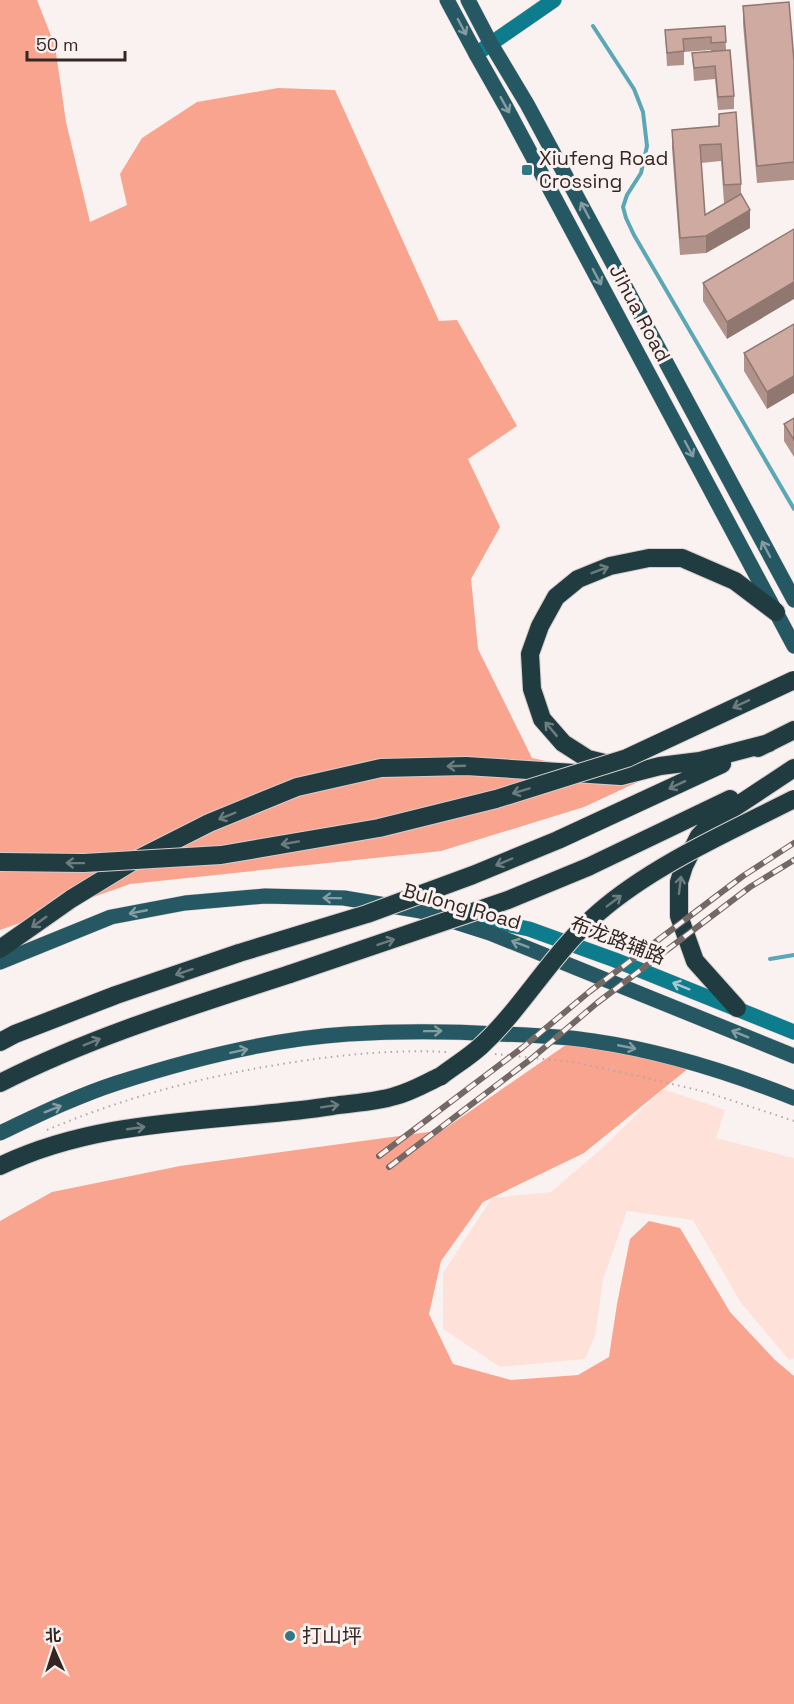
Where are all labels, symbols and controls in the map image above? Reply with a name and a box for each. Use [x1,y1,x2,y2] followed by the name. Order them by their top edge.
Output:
[456,18,468,36] one-way arrow
[27,24,124,62] scale bar
[36,33,78,56] text: 50 m
[499,96,511,113] one-way arrow
[539,145,668,194] place label: Xiufeng Road Crossing
[520,163,534,177] marker: Xiufeng Road Crossing
[579,202,590,220] one-way arrow
[603,260,677,366] street label: Jihua Road
[591,268,603,285] one-way arrow
[683,440,695,457] one-way arrow
[760,541,772,558] one-way arrow
[591,564,609,575] one-way arrow
[732,699,750,711] one-way arrow
[544,722,558,737] one-way arrow
[446,760,466,772] one-way arrow
[669,779,687,791] one-way arrow
[512,786,531,797] one-way arrow
[218,811,236,822] one-way arrow
[280,838,300,849] one-way arrow
[66,857,86,869] one-way arrow
[495,857,514,868] one-way arrow
[675,876,686,895] one-way arrow
[400,877,524,935] street label: Bulong Road
[322,892,342,904] one-way arrow
[606,894,622,907] one-way arrow
[129,907,148,918] one-way arrow
[567,910,669,970] street label: 布龙路辅路
[31,916,47,928] one-way arrow
[376,936,395,947] one-way arrow
[512,938,530,949] one-way arrow
[175,967,194,978] one-way arrow
[673,980,691,991] one-way arrow
[422,1025,442,1037] one-way arrow
[731,1028,750,1039] one-way arrow
[82,1036,100,1047] one-way arrow
[616,1042,636,1053] one-way arrow
[229,1044,248,1056] one-way arrow
[320,1101,339,1112] one-way arrow
[44,1103,62,1114] one-way arrow
[126,1122,146,1133] one-way arrow
[24,1620,84,1680] north arrow
[302,1623,362,1649] place label: 打山坪
[45,1625,62,1646] text: 北
[283,1629,297,1643] marker: 打山坪

